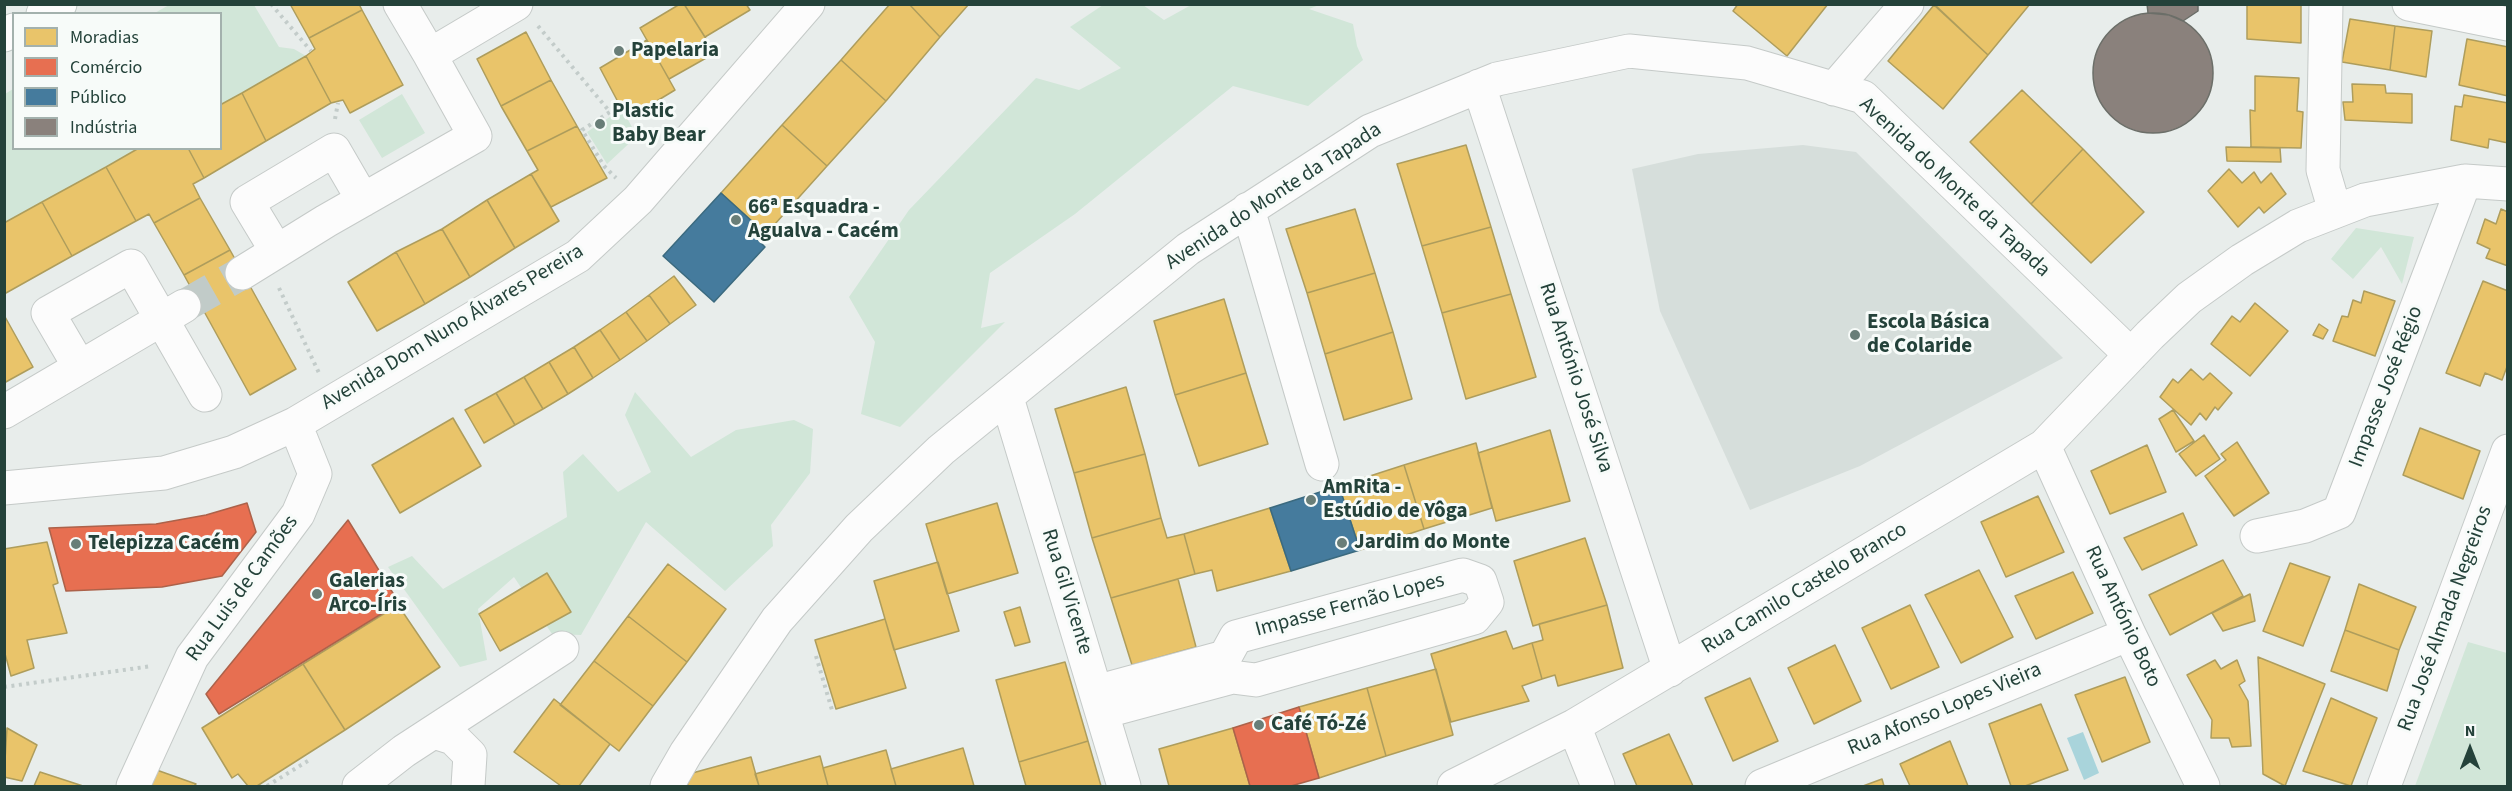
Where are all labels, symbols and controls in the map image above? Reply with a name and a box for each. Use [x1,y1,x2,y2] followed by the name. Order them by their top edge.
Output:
[12,12,222,150] legend
[70,25,139,50] text: Moradias
[631,38,719,64] place label: Papelaria
[612,44,626,58] marker: Papelaria
[70,55,142,80] text: Comércio
[70,85,127,110] text: Público
[1853,93,2055,283] street label: Avenida do Monte da Tapada
[612,99,706,149] place label: Plastic Baby Bear
[70,115,137,140] text: Indústria
[593,117,607,131] marker: Plastic Baby Bear
[1161,118,1387,276] street label: Avenida do Monte da Tapada
[748,195,899,245] place label: 66ª Esquadra - Agualva - Cacém
[729,213,743,227] marker: 66ª Esquadra - Agualva - Cacém
[317,240,589,416] street label: Avenida Dom Nuno Álvares Pereira
[1532,280,1618,476] street label: Rua António José Silva
[2345,303,2429,471] street label: Impasse José Régio
[1867,310,1990,360] place label: Escola Básica de Colaride
[1848,328,1862,342] marker: Escola Básica de Colaride
[1323,475,1468,525] place label: AmRita - Estúdio de Yôga
[1304,493,1318,507] marker: AmRita - Estúdio de Yôga
[2393,503,2499,735] street label: Rua José Almada Negreiros
[181,511,305,667] street label: Rua Luis de Camões
[1698,518,1912,660] street label: Rua Camilo Castelo Branco
[1035,526,1097,658] street label: Rua Gil Vicente
[1354,530,1510,556] place label: Jardim do Monte
[88,531,239,557] place label: Telepizza Cacém
[1335,536,1349,550] marker: Jardim do Monte
[69,537,83,551] marker: Telepizza Cacém
[2078,542,2166,692] street label: Rua António Boto
[329,569,407,619] place label: Galerias Arco-Íris
[1253,569,1447,643] street label: Impasse Fernão Lopes
[310,587,324,601] marker: Galerias Arco-Íris
[1844,658,2046,762] street label: Rua Afonso Lopes Vieira
[1271,712,1367,738] place label: Café Tó-Zé
[1252,718,1266,732] marker: Café Tó-Zé
[2440,719,2500,779] north arrow

